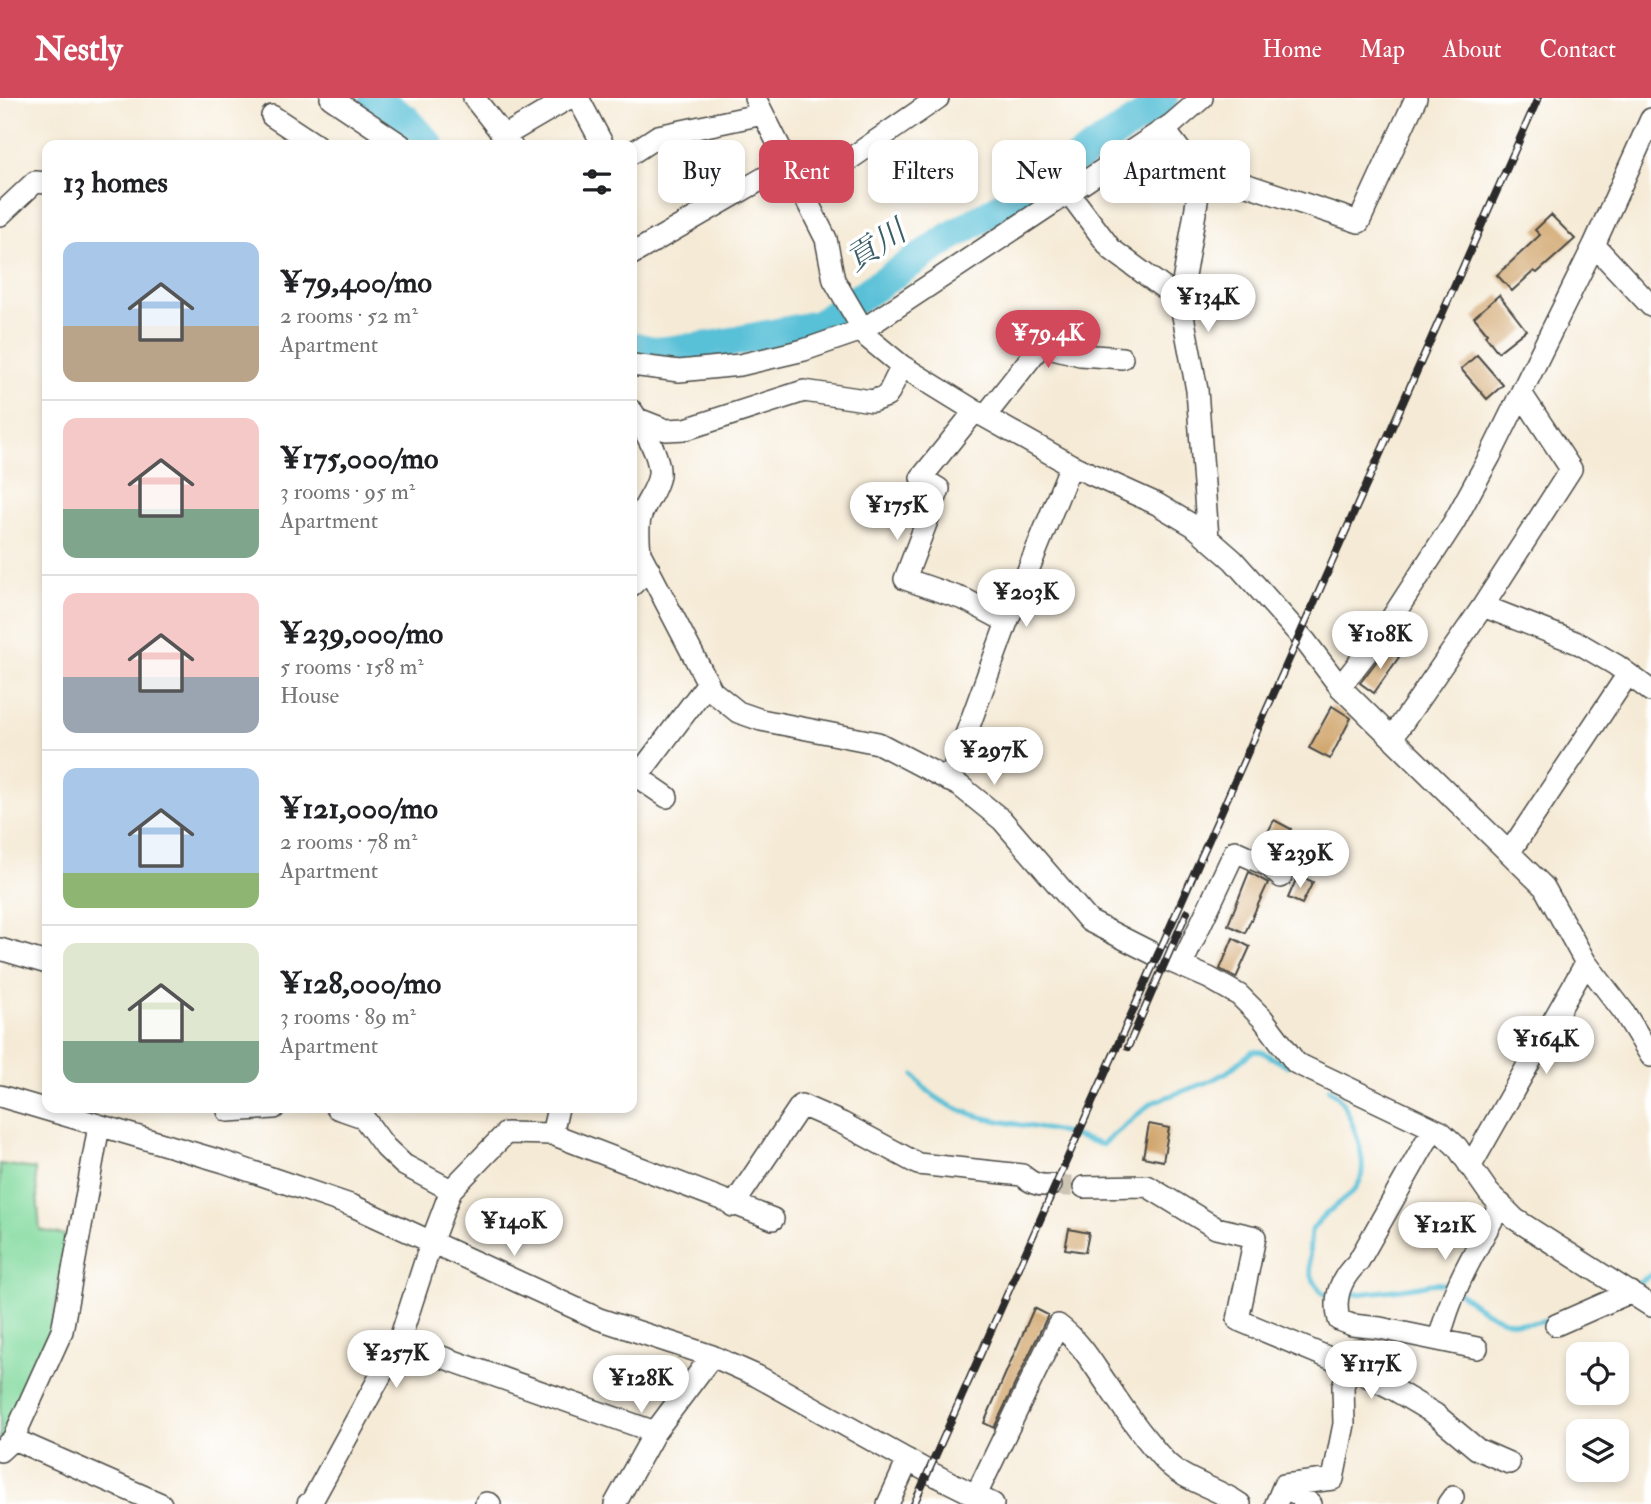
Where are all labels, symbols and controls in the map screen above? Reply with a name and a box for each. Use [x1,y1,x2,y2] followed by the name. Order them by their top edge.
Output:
[35,29,123,70] text: Nestly
[1262,34,1322,65] text: Home
[1360,34,1405,65] text: Map
[1443,34,1502,65] text: About
[1540,34,1616,65] text: Contact
[658,140,745,203] chip: Buy
[759,140,854,203] chip: Rent
[868,140,978,203] chip: Filters
[992,140,1086,203] chip: New
[1100,140,1250,203] chip: Apartment
[578,163,616,201] icon: filters
[63,164,168,201] text: 13 homes
[838,210,916,280] water label: 貢川
[280,264,432,301] text: ¥79,400/mo
[119,270,203,354] icon: home
[1159,274,1257,334] pin: ¥134K
[1177,282,1239,311] text: ¥134K
[280,301,418,330] text: 2 rooms · 52 m²
[991,310,1105,370] pin: ¥79.4K
[1012,318,1084,347] text: ¥79.4K
[280,330,378,359] text: Apartment
[280,440,438,477] text: ¥175,000/mo
[119,446,203,530] icon: home
[280,477,415,506] text: 3 rooms · 95 m²
[848,482,946,542] pin: ¥175K
[866,490,928,519] text: ¥175K
[280,506,378,535] text: Apartment
[977,570,1075,629] pin: ¥203K
[993,577,1059,606] text: ¥203K
[1331,612,1429,671] pin: ¥108K
[280,615,443,652] text: ¥239,000/mo
[1348,619,1412,648] text: ¥108K
[119,621,203,705] icon: home
[280,652,424,681] text: 5 rooms · 158 m²
[280,681,339,710] text: House
[945,728,1043,787] pin: ¥297K
[960,735,1028,764] text: ¥297K
[280,790,438,827] text: ¥121,000/mo
[119,796,203,880] icon: home
[280,827,418,856] text: 2 rooms · 78 m²
[1251,830,1349,890] pin: ¥239K
[1267,838,1333,867] text: ¥239K
[280,856,378,885] text: Apartment
[280,965,441,1002] text: ¥128,000/mo
[119,971,203,1055] icon: home
[280,1002,416,1031] text: 3 rooms · 89 m²
[1497,1016,1595,1076] pin: ¥164K
[1513,1024,1579,1053] text: ¥164K
[280,1031,378,1060] text: Apartment
[465,1198,563,1258] pin: ¥140K
[1396,1202,1494,1262] pin: ¥121K
[481,1206,547,1235] text: ¥140K
[1414,1210,1476,1239] text: ¥121K
[347,1330,445,1390] pin: ¥257K
[363,1338,429,1367] text: ¥257K
[1322,1342,1420,1401] pin: ¥117K
[1566,1342,1629,1482] map controls
[1566,1342,1629,1405] button: locate
[1341,1349,1401,1378] text: ¥117K
[592,1356,690,1415] pin: ¥128K
[609,1363,673,1392] text: ¥128K
[1566,1419,1629,1482] button: layers

